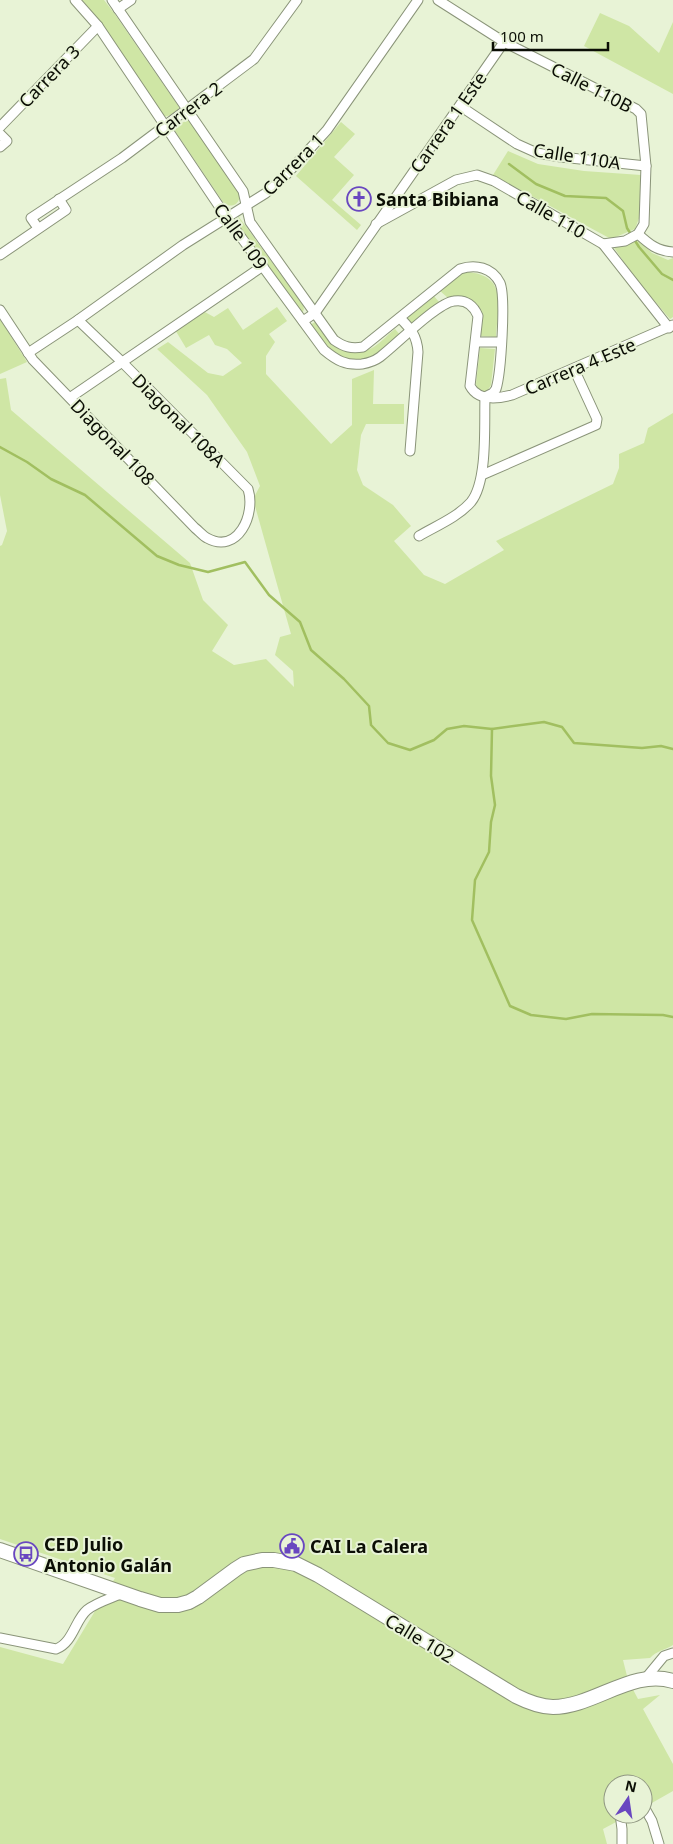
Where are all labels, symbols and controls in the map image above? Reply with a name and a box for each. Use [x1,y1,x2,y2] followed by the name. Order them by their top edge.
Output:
[493,20,608,52] scale bar
[500,26,544,46] text: 100 m
[13,40,85,112] street label: Carrera 3
[547,56,637,118] street label: Calle 110B
[404,67,492,177] street label: Carrera 1 Este
[150,76,226,142] street label: Carrera 2
[257,128,329,200] street label: Carrera 1
[532,137,623,175] street label: Calle 110A
[512,184,590,244] street label: Calle 110
[346,186,372,212] church icon: Santa Bibiana
[376,187,499,211] place label: Santa Bibiana
[209,198,273,274] street label: Calle 109
[521,332,639,400] street label: Carrera 4 Este
[127,368,231,472] street label: Diagonal 108A
[66,394,160,490] street label: Diagonal 108
[44,1532,172,1577] place label: CED Julio Antonio Galán
[279,1533,305,1559] public building icon: CAI La Calera
[310,1534,428,1558] place label: CAI La Calera
[13,1541,39,1567] bus stop icon: CED Julio Antonio Galán
[381,1608,459,1668] street label: Calle 102
[603,1774,653,1824] north arrow
[623,1775,639,1796] text: N

